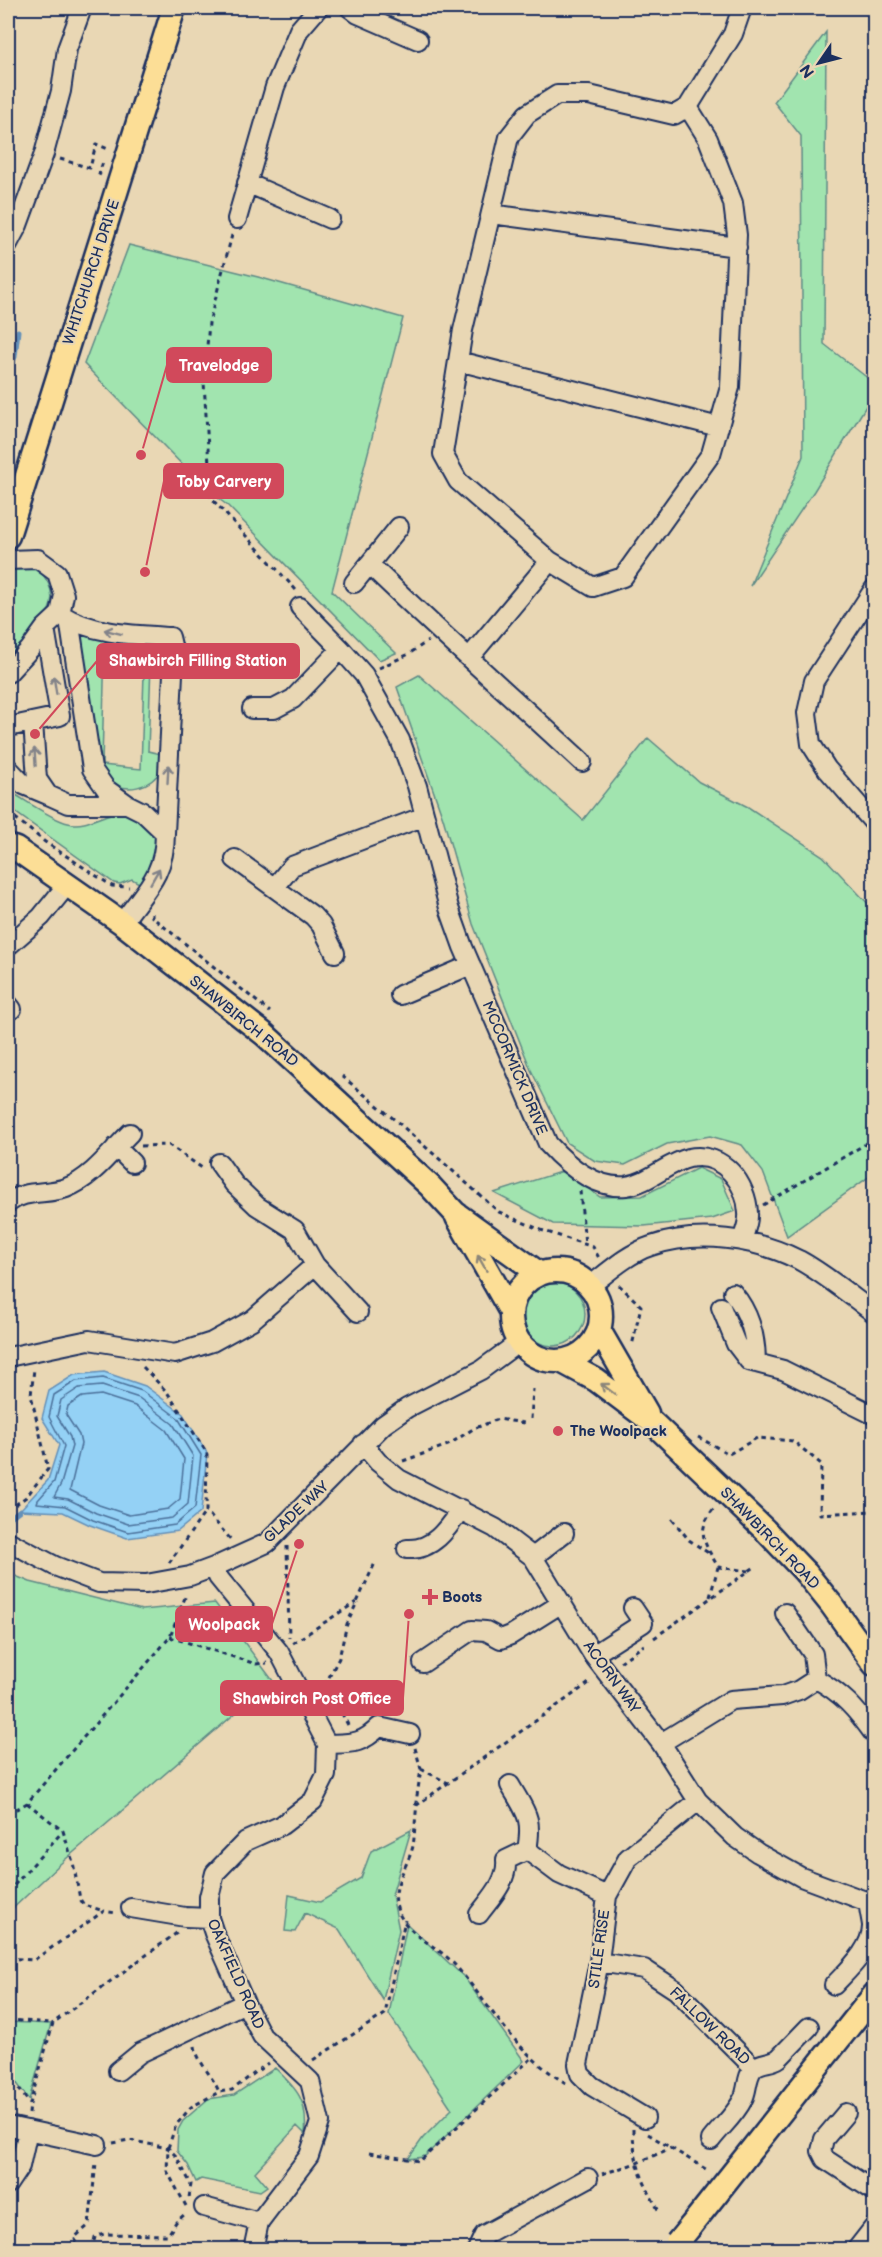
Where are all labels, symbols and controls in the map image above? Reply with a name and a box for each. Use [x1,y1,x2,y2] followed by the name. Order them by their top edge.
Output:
[789,33,849,93] north arrow
[797,60,819,81] text: N
[59,197,124,347] street label: WHITCHURCH DRIVE
[167,348,271,382] callout: Travelodge
[179,357,259,376] text: Travelodge
[164,464,283,498] callout: Toby Carvery
[177,473,272,492] text: Toby Carvery
[104,625,123,637] one-way arrow
[97,644,299,678] callout: Shawbirch Filling Station
[109,652,287,671] text: Shawbirch Filling Station
[49,676,60,695] one-way arrow
[30,747,41,767] one-way arrow
[162,765,173,785] one-way arrow
[149,868,161,885] one-way arrow
[185,972,302,1071] street label: SHAWBIRCH ROAD
[478,998,551,1138] street label: MCCORMICK DRIVE
[475,1255,487,1272] one-way arrow
[601,1383,617,1395] one-way arrow
[570,1422,667,1441] place label: The Woolpack
[551,1424,565,1438] marker: The Woolpack
[260,1477,333,1547] street label: GLADE WAY
[716,1483,823,1594] street label: SHAWBIRCH ROAD
[442,1588,482,1607] place label: Boots
[423,1590,437,1604] marker: Boots
[176,1607,272,1641] callout: Woolpack
[188,1616,260,1635] text: Woolpack
[579,1637,644,1718] street label: ACORN WAY
[221,1681,403,1715] callout: Shawbirch Post Office
[233,1690,391,1709] text: Shawbirch Post Office
[585,1908,614,1990] street label: STILE RISE
[203,1916,268,2032] street label: OAKFIELD ROAD
[665,1983,754,2070] street label: FALLOW ROAD

